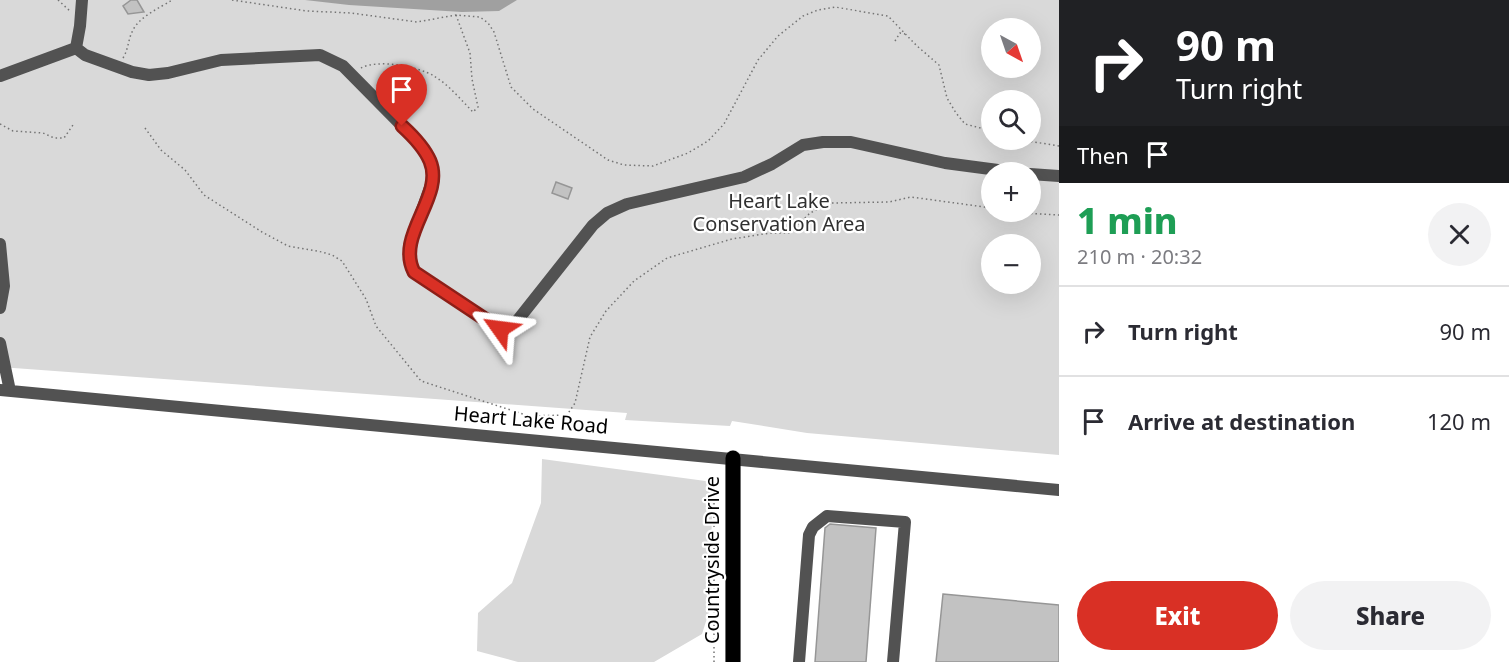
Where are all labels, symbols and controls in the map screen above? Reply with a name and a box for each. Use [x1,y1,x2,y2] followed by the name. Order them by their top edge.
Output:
[1176,16,1276,73] text: 90 m
[981,18,1041,78] north arrow
[981,18,1041,294] map controls
[1077,24,1155,102] icon: right
[376,64,427,126] pin
[1176,70,1302,107] text: Turn right
[385,73,418,106] icon: arrive
[981,90,1041,150] button: search
[1141,138,1174,171] icon: arrive
[1077,140,1129,170] text: Then
[981,162,1041,222] button: +
[693,187,865,237] park label: Heart Lake Conservation Area
[1077,196,1178,245] text: 1 min
[1428,203,1491,266] button: close
[981,234,1041,294] button: −
[1077,243,1202,270] text: 210 m · 20:32
[468,297,532,361] position arrow
[1077,315,1110,348] icon: right
[1128,316,1238,346] text: Turn right
[1440,316,1491,346] text: 90 m
[453,399,609,440] street label: Heart Lake Road
[1077,405,1110,438] icon: arrive
[1128,406,1355,436] text: Arrive at destination
[1427,406,1491,436] text: 120 m
[698,476,725,644] street label: Countryside Drive
[1077,581,1278,650] button: Exit
[1290,581,1491,650] button: Share

